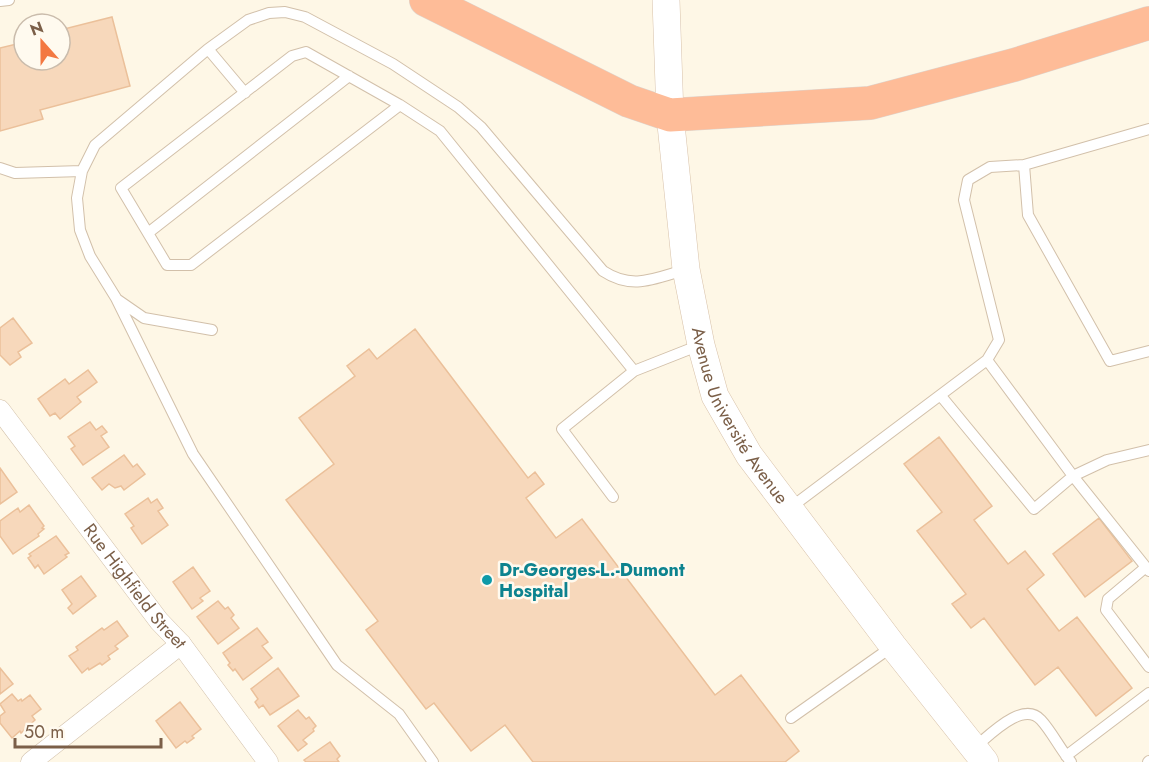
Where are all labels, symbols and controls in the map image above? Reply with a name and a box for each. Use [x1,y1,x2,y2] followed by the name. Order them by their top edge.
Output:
[12,12,72,72] north arrow
[27,15,47,41] text: N
[685,325,794,509] street label: Avenue Université Avenue
[77,518,193,654] street label: Rue Highfield Street
[499,557,685,604] place label: Dr-Georges-L.-Dumont Hospital
[480,573,494,587] marker: Dr-Georges-L.-Dumont Hospital
[15,711,160,749] scale bar
[24,719,64,745] text: 50 m

